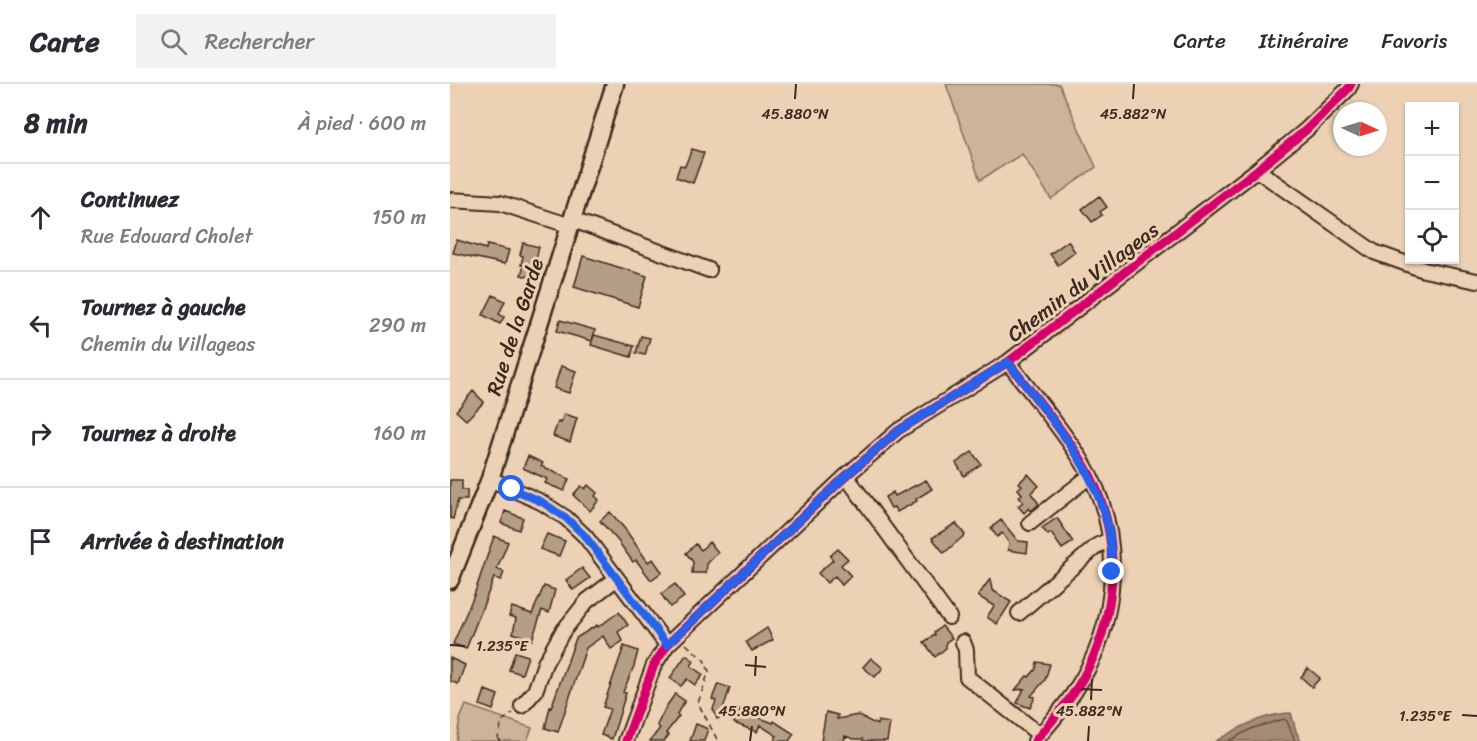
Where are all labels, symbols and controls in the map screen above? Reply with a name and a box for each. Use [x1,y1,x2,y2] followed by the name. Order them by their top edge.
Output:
[136,14,556,68] search box
[30,17,100,66] text: Carte
[205,22,314,61] text: Rechercher
[1174,22,1226,60] text: Carte
[1259,22,1349,60] text: Itinéraire
[1382,22,1447,60] text: Favoris
[157,25,190,58] icon: search
[24,100,88,146] text: 8 min
[761,101,829,127] text: 45.880°N
[1100,101,1167,127] text: 45.882°N
[1333,102,1387,156] north arrow
[1405,102,1459,264] map controls
[1405,102,1459,156] button: +
[298,106,426,141] text: À pied · 600 m
[1405,156,1459,210] button: −
[81,180,179,219] text: Continuez
[372,200,426,235] text: 150 m
[24,201,57,234] icon: ahead
[1405,210,1459,264] button: locate
[998,212,1168,352] street label: Chemin du Villageas
[81,219,252,254] text: Rue Edouard Cholet
[475,253,555,401] street label: Rue de la Garde
[81,288,246,327] text: Tournez à gauche
[369,308,426,343] text: 290 m
[24,309,57,342] icon: left
[81,327,255,362] text: Chemin du Villageas
[81,414,236,453] text: Tournez à droite
[373,416,426,451] text: 160 m
[24,417,57,450] icon: right
[498,475,524,501] route start
[81,522,284,561] text: Arrivée à destination
[24,525,57,558] icon: arrive
[1098,558,1124,584] route end
[476,633,530,659] text: 1.235°E
[718,698,786,724] text: 45.880°N
[1056,698,1123,724] text: 45.882°N
[1399,703,1453,729] text: 1.235°E

